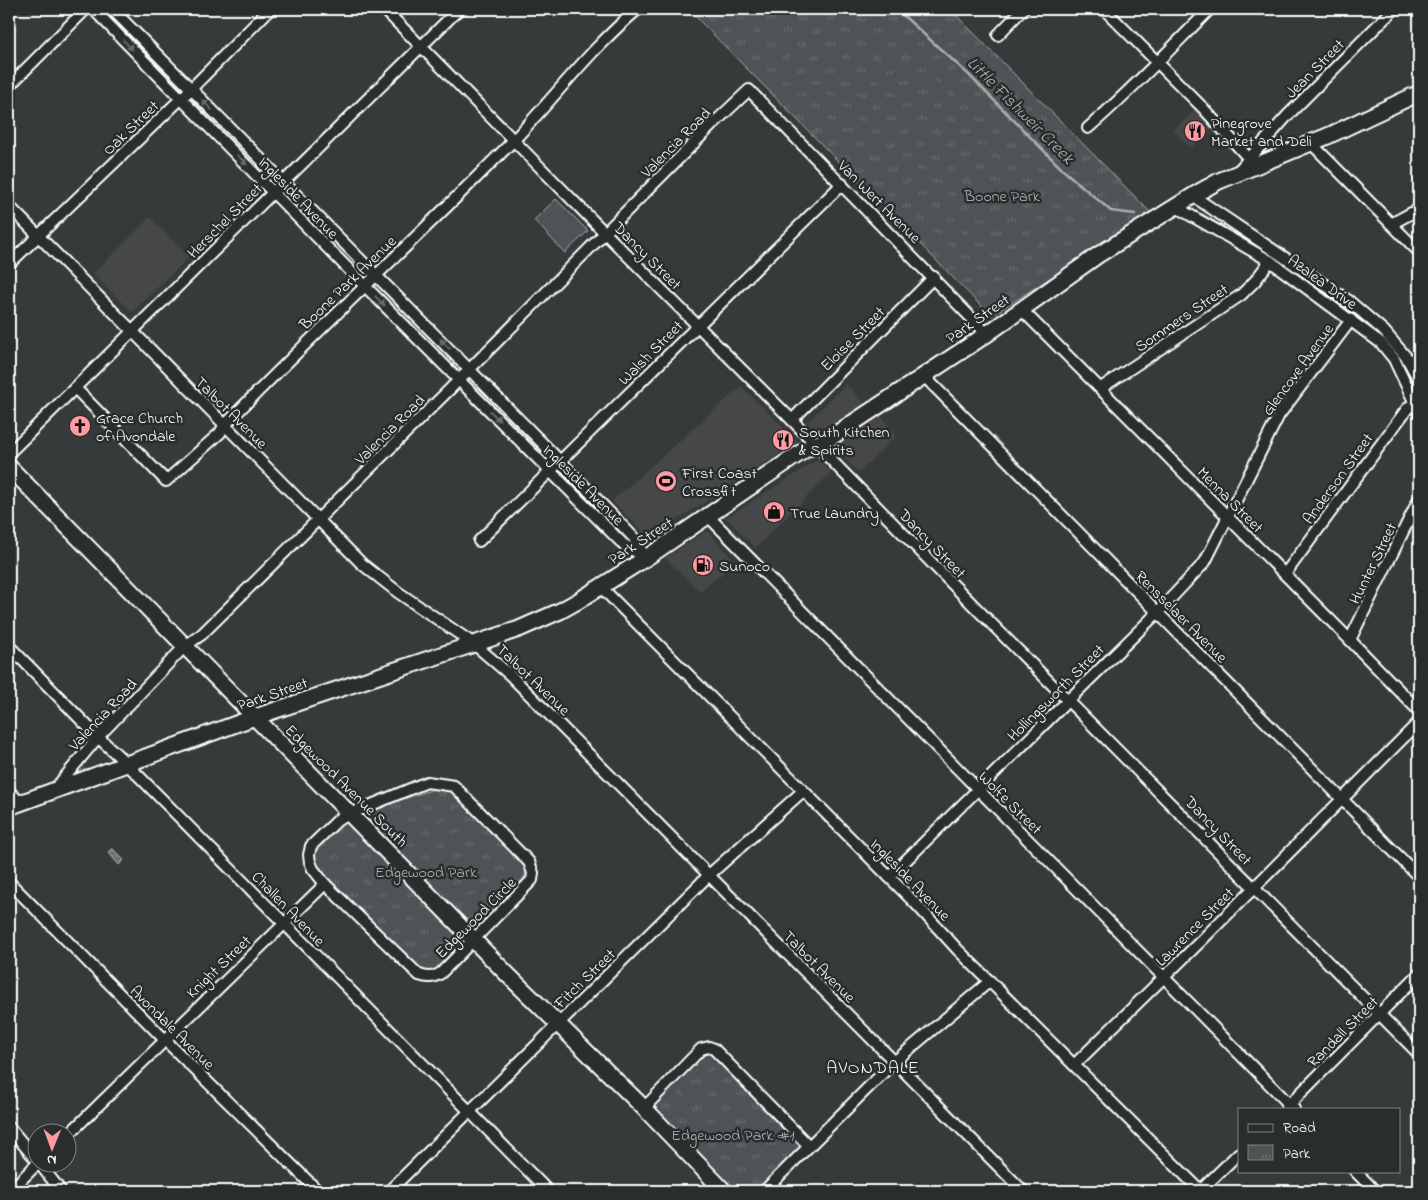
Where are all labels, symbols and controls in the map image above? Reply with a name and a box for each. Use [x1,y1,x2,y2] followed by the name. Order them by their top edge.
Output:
[1280,34,1351,105] street label: Jean Street
[121,38,133,50] one-way arrow
[960,52,1080,172] water label: Little Fishweir Creek
[98,95,166,162] street label: Oak Street
[201,99,213,111] one-way arrow
[635,103,717,185] street label: Valencia Road
[1211,112,1312,154] place label: Pinegrove Market and Deli
[1183,119,1207,143] restaurant icon: Pinegrove Market and Deli
[252,152,344,246] street label: Ingleside Avenue
[235,154,247,166] one-way arrow
[831,154,926,250] street label: Van Wert Avenue
[182,178,269,265] street label: Herschel Street
[963,185,1041,209] park label: Boone Park
[606,216,687,297] street label: Dancy Street
[294,230,403,337] street label: Boone Park Avenue
[1282,249,1362,317] street label: Azalea Drive
[1131,278,1234,359] street label: Sommers Street
[941,288,1016,350] street label: Park Street
[374,295,386,307] one-way arrow
[816,301,892,377] street label: Eloise Street
[613,315,690,392] street label: Walsh Street
[1257,318,1341,421] street label: Glencove Avenue
[439,338,451,350] one-way arrow
[189,372,273,456] street label: Talbot Avenue
[349,390,431,472] street label: Valencia Road
[96,407,183,449] place label: Grace Church of Avondale
[489,410,501,422] one-way arrow
[68,414,92,438] church icon: Grace Church of Avondale
[799,421,890,463] place label: South Kitchen & Spirits
[771,428,795,452] restaurant icon: South Kitchen & Spirits
[1297,428,1380,530] street label: Anderson Street
[536,439,630,532] street label: Ingleside Avenue
[681,462,758,504] place label: First Coast Crossfit
[1191,462,1269,540] street label: Menna Street
[654,469,678,493] sports icon: First Coast Crossfit
[762,500,786,524] shop icon: True Laundry
[790,502,879,526] place label: True Laundry
[891,503,971,585] street label: Dancy Street
[604,511,679,572] street label: Park Street
[1344,518,1404,609] street label: Hunter Street
[691,553,715,577] fuel station icon: Sunoco
[719,555,770,579] place label: Sunoco
[1129,566,1233,670] street label: Rensselaer Avenue
[490,639,576,722] street label: Talbot Avenue
[1002,639,1111,748] street label: Hollingsworth Street
[234,671,312,718] street label: Park Street
[63,674,143,758] street label: Valencia Road
[279,719,413,853] street label: Edgewood Avenue South
[972,766,1047,841] street label: Wolfe Street
[1177,790,1257,872] street label: Dancy Street
[864,834,956,928] street label: Ingleside Avenue
[375,861,478,885] park label: Edgewood Park
[245,866,331,953] street label: Challen Avenue
[430,872,523,965] street label: Edgewood Circle
[1150,882,1241,973] street label: Lawrence Street
[777,926,861,1010] street label: Talbot Avenue
[181,930,258,1005] street label: Knight Street
[548,943,622,1016] street label: Fitch Street
[124,980,220,1077] street label: Avondale Avenue
[1302,991,1385,1074] street label: Randall Street
[826,1056,920,1082] district label: AVONDALE
[1238,1108,1400,1172] legend
[1283,1117,1316,1139] text: Road
[28,1122,78,1172] north arrow
[671,1124,795,1148] park label: Edgewood Park #1
[1283,1143,1311,1165] text: Park
[47,1149,57,1170] text: N

